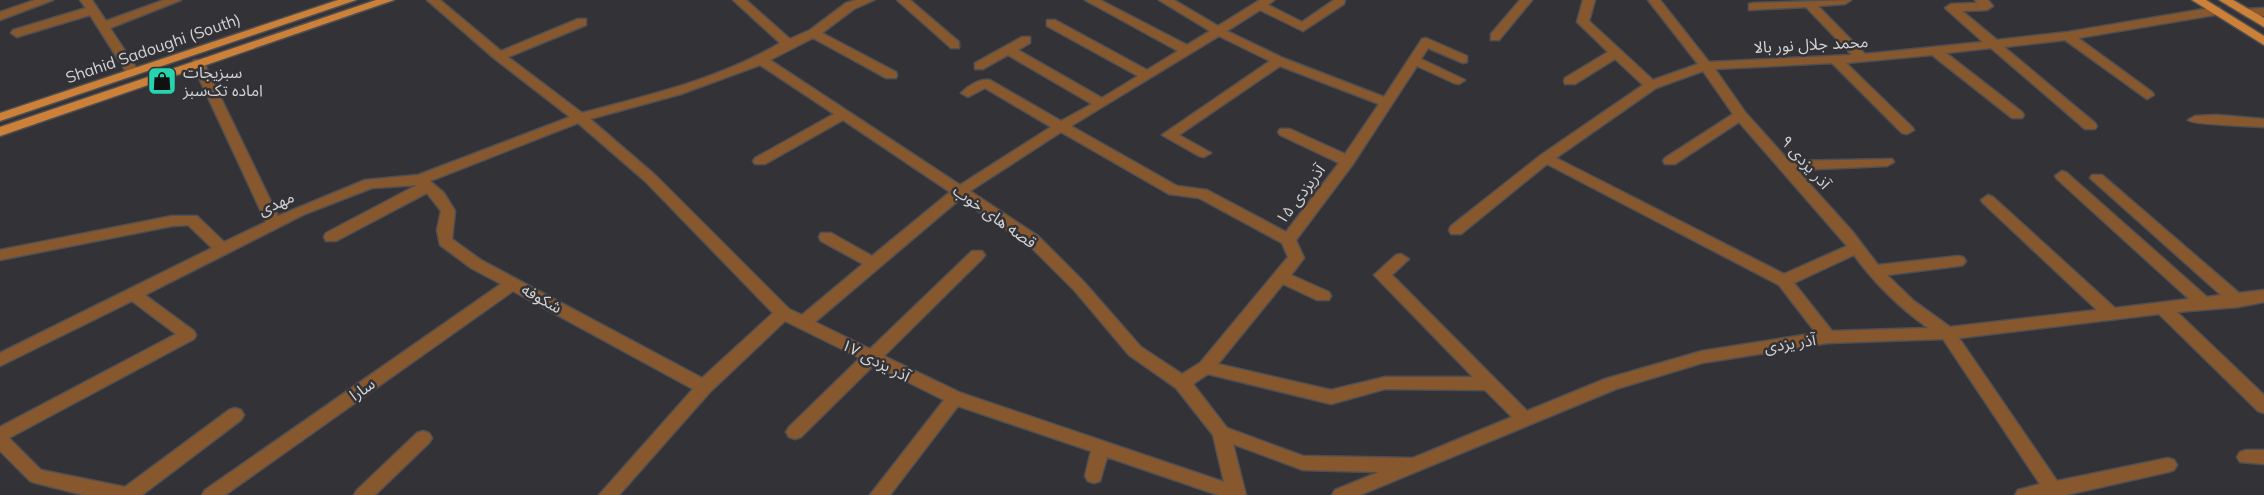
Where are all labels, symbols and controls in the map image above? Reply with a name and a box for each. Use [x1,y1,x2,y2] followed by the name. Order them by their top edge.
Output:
[63,9,243,87] street label: Shahid Sadoughi (South)
[1753,31,1869,58] street label: محمد جلال نور بالا
[182,62,263,100] place label: سبزیجات اماده تک‌سبز
[146,65,178,97] shop icon: سبزیجات اماده تک‌سبز
[1777,131,1836,194] street label: آذر یزدی ۹
[1271,159,1330,228] street label: ۱۵ آذریزدی
[949,180,1041,252] street label: قصه های خوب
[255,186,297,220] street label: مهدی
[518,279,566,317] street label: شکوفه
[1763,329,1818,357] street label: آذر یزدی
[838,334,915,386] street label: آذر یزدی ۱۷
[345,373,379,405] street label: سارا

